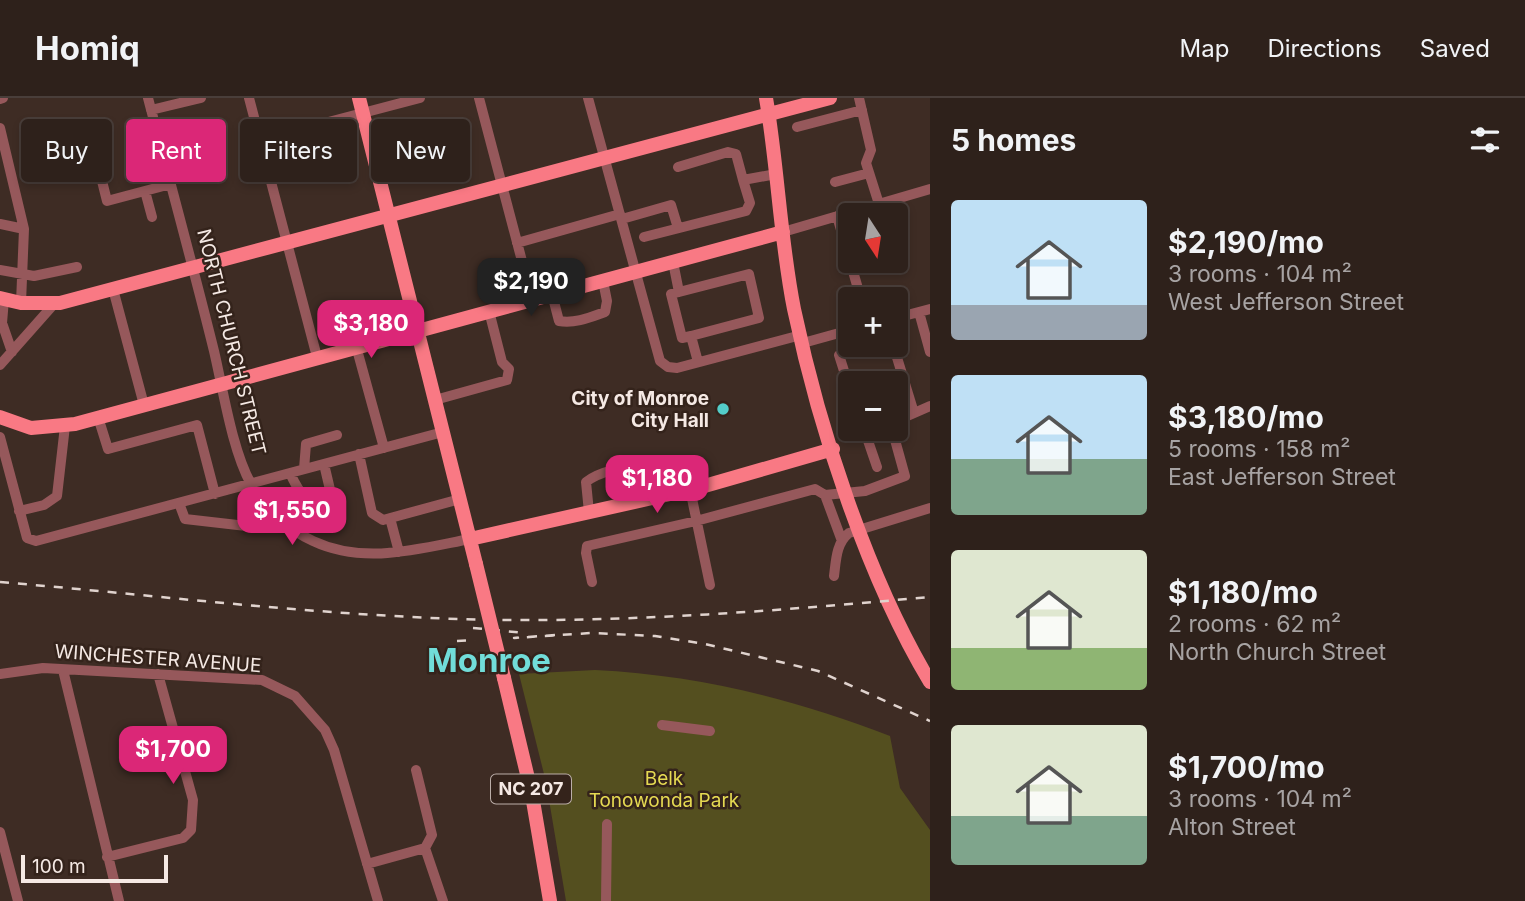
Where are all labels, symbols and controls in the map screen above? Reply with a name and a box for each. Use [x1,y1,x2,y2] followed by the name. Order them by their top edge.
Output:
[35,28,140,68] text: Homiq
[1180,34,1229,63] text: Map
[1267,34,1382,63] text: Directions
[1420,34,1490,63] text: Saved
[21,119,112,182] chip: Buy
[126,119,226,182] chip: Rent
[240,119,357,182] chip: Filters
[371,119,470,182] chip: New
[1466,121,1504,159] icon: filters
[951,122,1076,158] text: 5 homes
[838,203,908,273] north arrow
[838,203,908,441] map controls
[1168,224,1324,260] text: $2,190/mo
[192,227,271,458] street label: NORTH CHURCH STREET
[1007,228,1091,312] icon: home
[474,258,588,318] pin: $2,190
[1168,260,1352,288] text: 3 rooms · 104 m²
[493,267,569,295] text: $2,190
[838,287,908,357] button: +
[1168,288,1404,316] text: West Jefferson Street
[314,300,428,360] pin: $3,180
[333,309,409,337] text: $3,180
[838,371,908,441] button: −
[571,387,709,432] place label: City of Monroe City Hall
[1168,399,1324,435] text: $3,180/mo
[715,401,731,417] marker: City of Monroe City Hall
[1007,403,1091,487] icon: home
[1168,435,1351,463] text: 5 rooms · 158 m²
[600,456,714,515] pin: $1,180
[1168,463,1396,491] text: East Jefferson Street
[622,464,692,492] text: $1,180
[235,488,349,547] pin: $1,550
[253,496,331,524] text: $1,550
[1168,574,1318,610] text: $1,180/mo
[1007,578,1091,662] icon: home
[1168,610,1341,638] text: 2 rooms · 62 m²
[1168,638,1386,666] text: North Church Street
[54,640,262,677] street label: WINCHESTER AVENUE
[427,640,551,680] district label: Monroe
[116,726,230,786] pin: $1,700
[135,735,211,763] text: $1,700
[1168,749,1325,785] text: $1,700/mo
[1007,753,1091,837] icon: home
[589,767,740,812] park label: Belk Tonowonda Park
[491,774,571,804] road number: NC 207
[1168,785,1352,813] text: 3 rooms · 104 m²
[1168,813,1296,841] text: Alton Street
[21,852,168,884] scale bar
[32,855,86,878] text: 100 m

